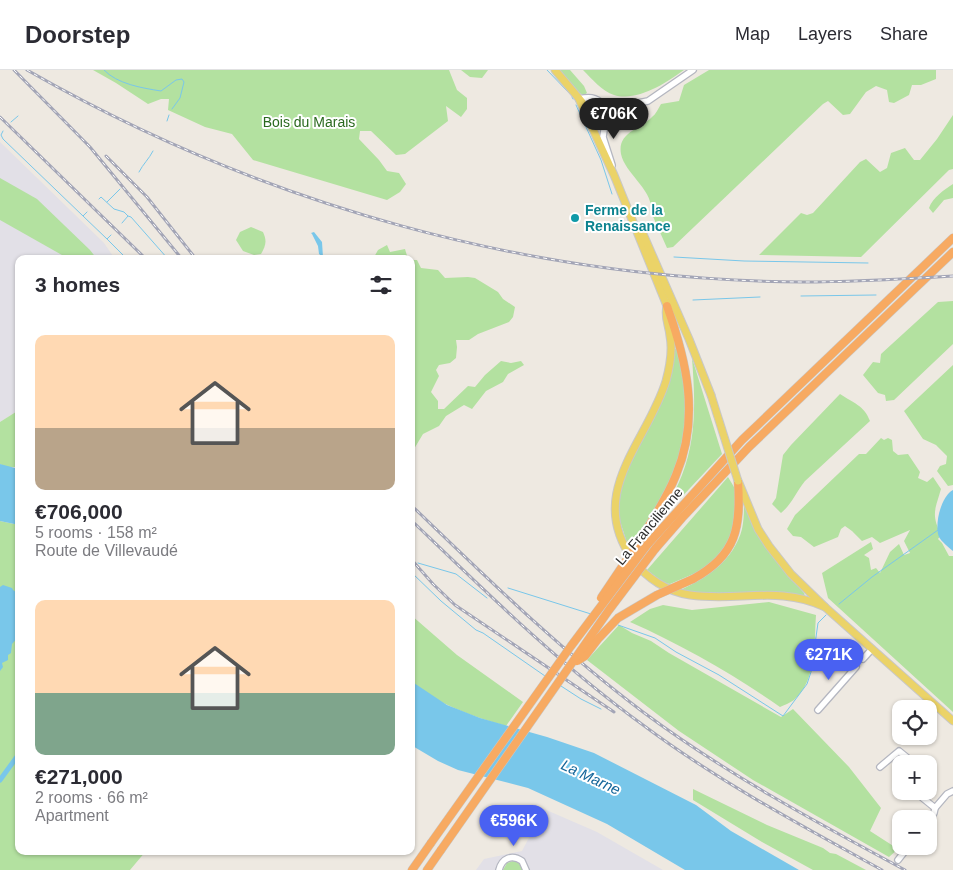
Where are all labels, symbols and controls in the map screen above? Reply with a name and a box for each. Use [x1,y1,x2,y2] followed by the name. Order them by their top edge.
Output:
[25,21,130,48] text: Doorstep
[735,24,770,44] text: Map
[798,24,852,44] text: Layers
[880,24,928,44] text: Share
[579,98,649,140] pin: €706K
[590,105,638,122] text: €706K
[263,114,355,130] park label: Bois du Marais
[585,202,671,234] place label: Ferme de la Renaissance
[569,212,581,224] marker: Ferme de la Renaissance
[367,271,395,299] icon: filters
[35,273,120,296] text: 3 homes
[170,368,260,458] icon: home
[612,484,686,568] street label: La Francilienne
[35,500,123,523] text: €706,000
[35,524,157,541] text: 5 rooms · 158 m²
[35,542,178,559] text: Route de Villevaudé
[170,633,260,723] icon: home
[794,638,864,681] pin: €271K
[805,646,853,663] text: €271K
[892,700,937,855] map controls
[892,700,937,745] button: locate
[892,755,937,800] button: +
[559,756,623,798] water label: La Marne
[35,765,123,788] text: €271,000
[35,789,148,806] text: 2 rooms · 66 m²
[479,804,549,847] pin: €596K
[35,807,109,824] text: Apartment
[892,810,937,855] button: −
[490,812,538,829] text: €596K

